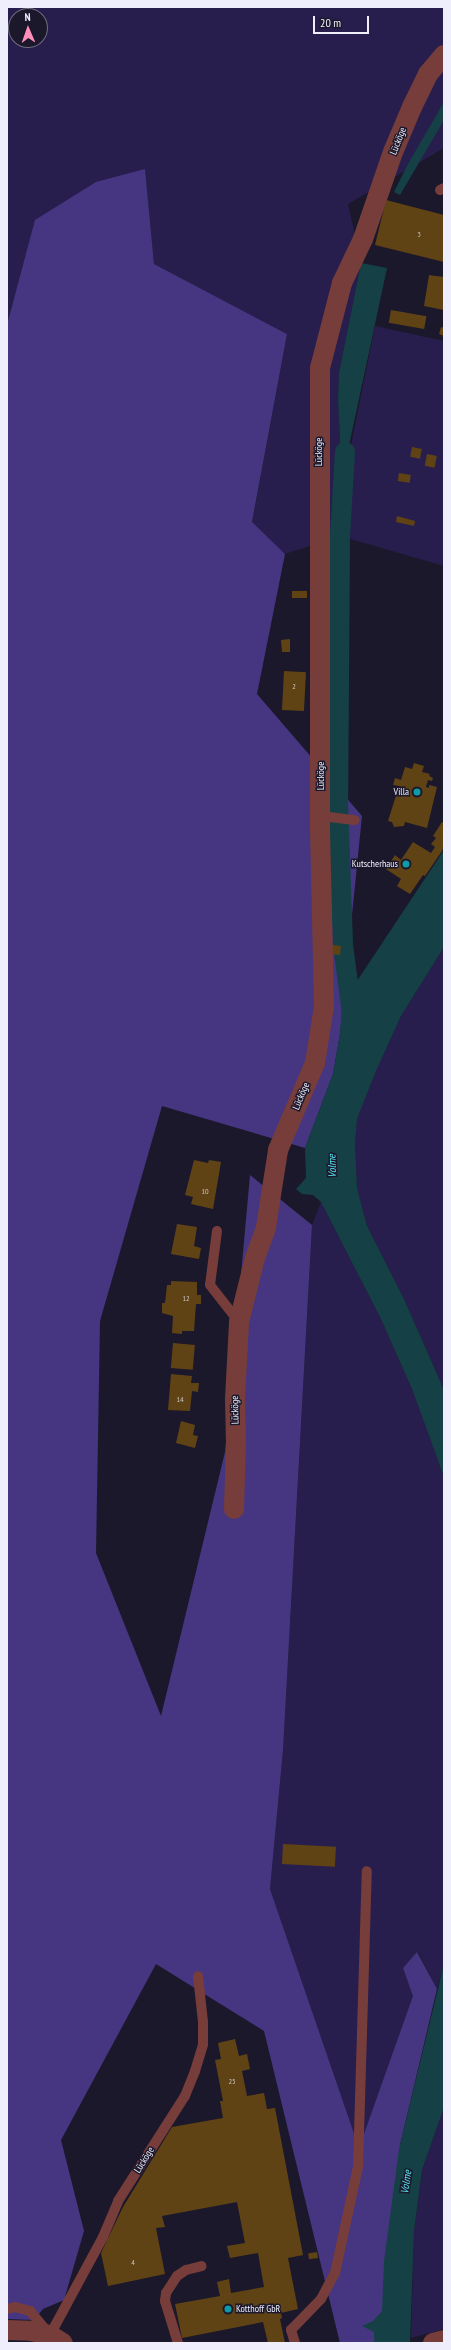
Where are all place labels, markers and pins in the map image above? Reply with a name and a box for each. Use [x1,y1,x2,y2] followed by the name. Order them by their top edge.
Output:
[394,786,409,798] place label: Villa
[412,787,422,797] marker: Villa
[352,858,398,870] place label: Kutscherhaus
[401,859,411,869] marker: Kutscherhaus
[236,2303,280,2315] place label: Kotthoff GbR
[223,2304,233,2314] marker: Kotthoff GbR

